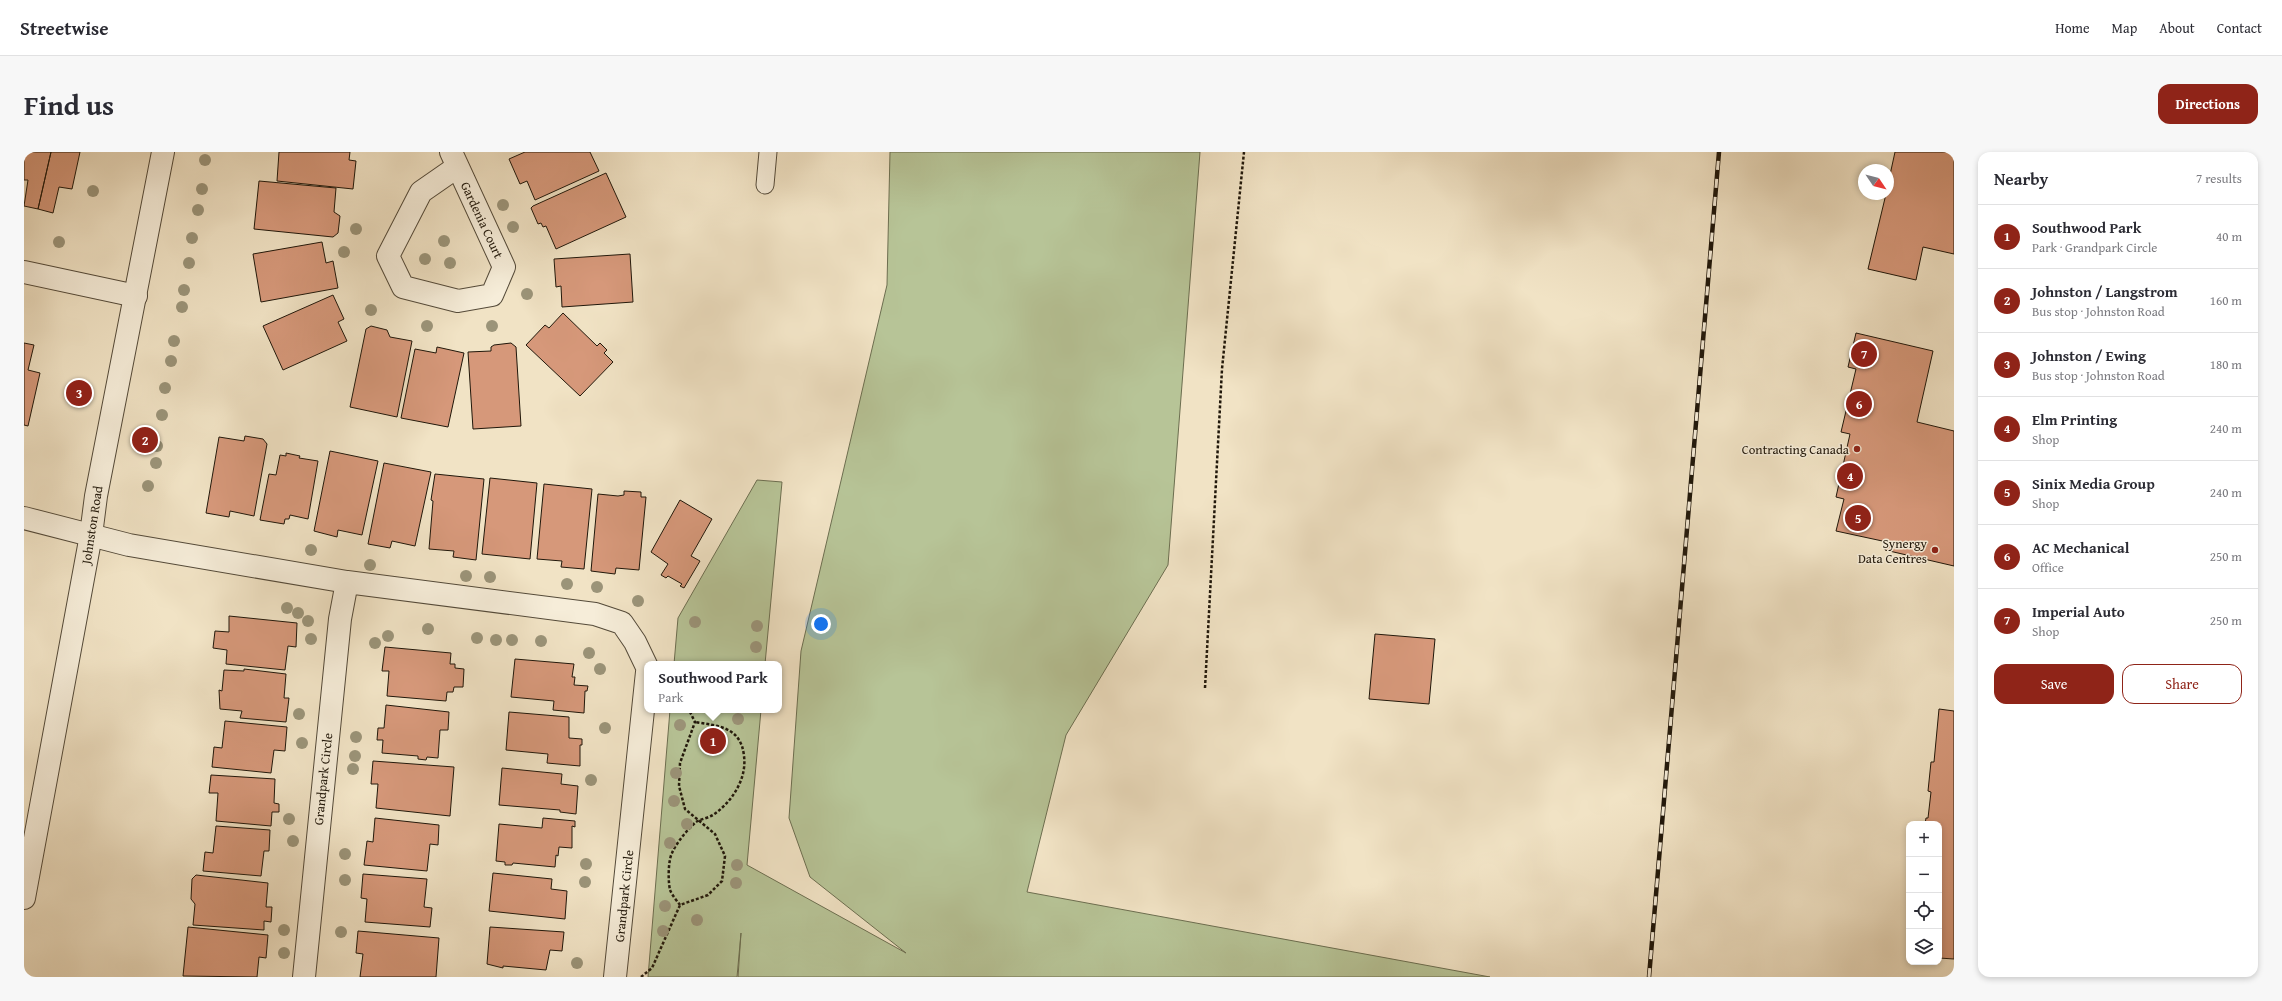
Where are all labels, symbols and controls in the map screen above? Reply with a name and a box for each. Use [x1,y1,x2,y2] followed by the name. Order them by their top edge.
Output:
[20,14,109,42] text: Streetwise
[2055,18,2090,38] text: Home
[2112,18,2137,38] text: Map
[2159,18,2195,38] text: About
[2217,18,2262,38] text: Contact
[24,84,114,125] text: Find us
[2158,84,2258,124] button: Directions
[1858,164,1894,200] north arrow
[1994,166,2048,191] text: Nearby
[2196,169,2242,188] text: 7 results
[456,179,508,262] street label: Gardenia Court
[2032,217,2141,238] text: Southwood Park
[2004,227,2010,246] text: 1
[2216,227,2242,246] text: 40 m
[2032,238,2157,257] text: Park · Grandpark Circle
[2032,281,2178,302] text: Johnston / Langstrom
[2004,291,2010,310] text: 2
[2210,291,2242,310] text: 160 m
[2032,302,2165,321] text: Bus stop · Johnston Road
[1851,339,1877,369] pin: 7
[2032,345,2146,366] text: Johnston / Ewing
[2004,355,2010,374] text: 3
[2210,355,2242,374] text: 180 m
[2032,366,2165,385] text: Bus stop · Johnston Road
[66,378,92,408] pin: 3
[1846,389,1872,419] pin: 6
[2032,409,2117,430] text: Elm Printing
[2004,419,2010,438] text: 4
[2210,419,2242,438] text: 240 m
[132,425,158,455] pin: 2
[2032,430,2059,449] text: Shop
[1742,440,1850,459] place label: Contracting Canada
[1852,444,1862,454] marker: Contracting Canada
[1837,461,1863,491] pin: 4
[2032,473,2155,494] text: Sinix Media Group
[2004,483,2010,502] text: 5
[2210,483,2242,502] text: 240 m
[76,484,108,568] street label: Johnston Road
[2032,494,2059,513] text: Shop
[1845,503,1871,533] pin: 5
[1858,534,1928,568] place label: Synergy Data Centres
[2032,537,2129,558] text: AC Mechanical
[1930,545,1940,555] marker: Synergy Data Centres
[2004,547,2010,566] text: 6
[2210,547,2242,566] text: 250 m
[2032,558,2064,577] text: Office
[2032,601,2125,622] text: Imperial Auto
[2004,611,2010,630] text: 7
[2210,611,2242,630] text: 250 m
[811,614,831,634] your location
[2032,622,2059,641] text: Shop
[644,661,782,713] popup
[1994,664,2114,704] button: Save
[2122,664,2242,704] button: Share
[658,667,768,688] text: Southwood Park
[658,688,683,707] text: Park
[700,726,726,756] pin: 1
[309,732,337,826] street label: Grandpark Circle
[1906,821,1942,965] map controls
[1906,821,1942,857] button: +
[610,849,638,943] street label: Grandpark Circle
[1906,857,1942,893] button: −
[1906,893,1942,929] button: locate
[1906,929,1942,965] button: layers

